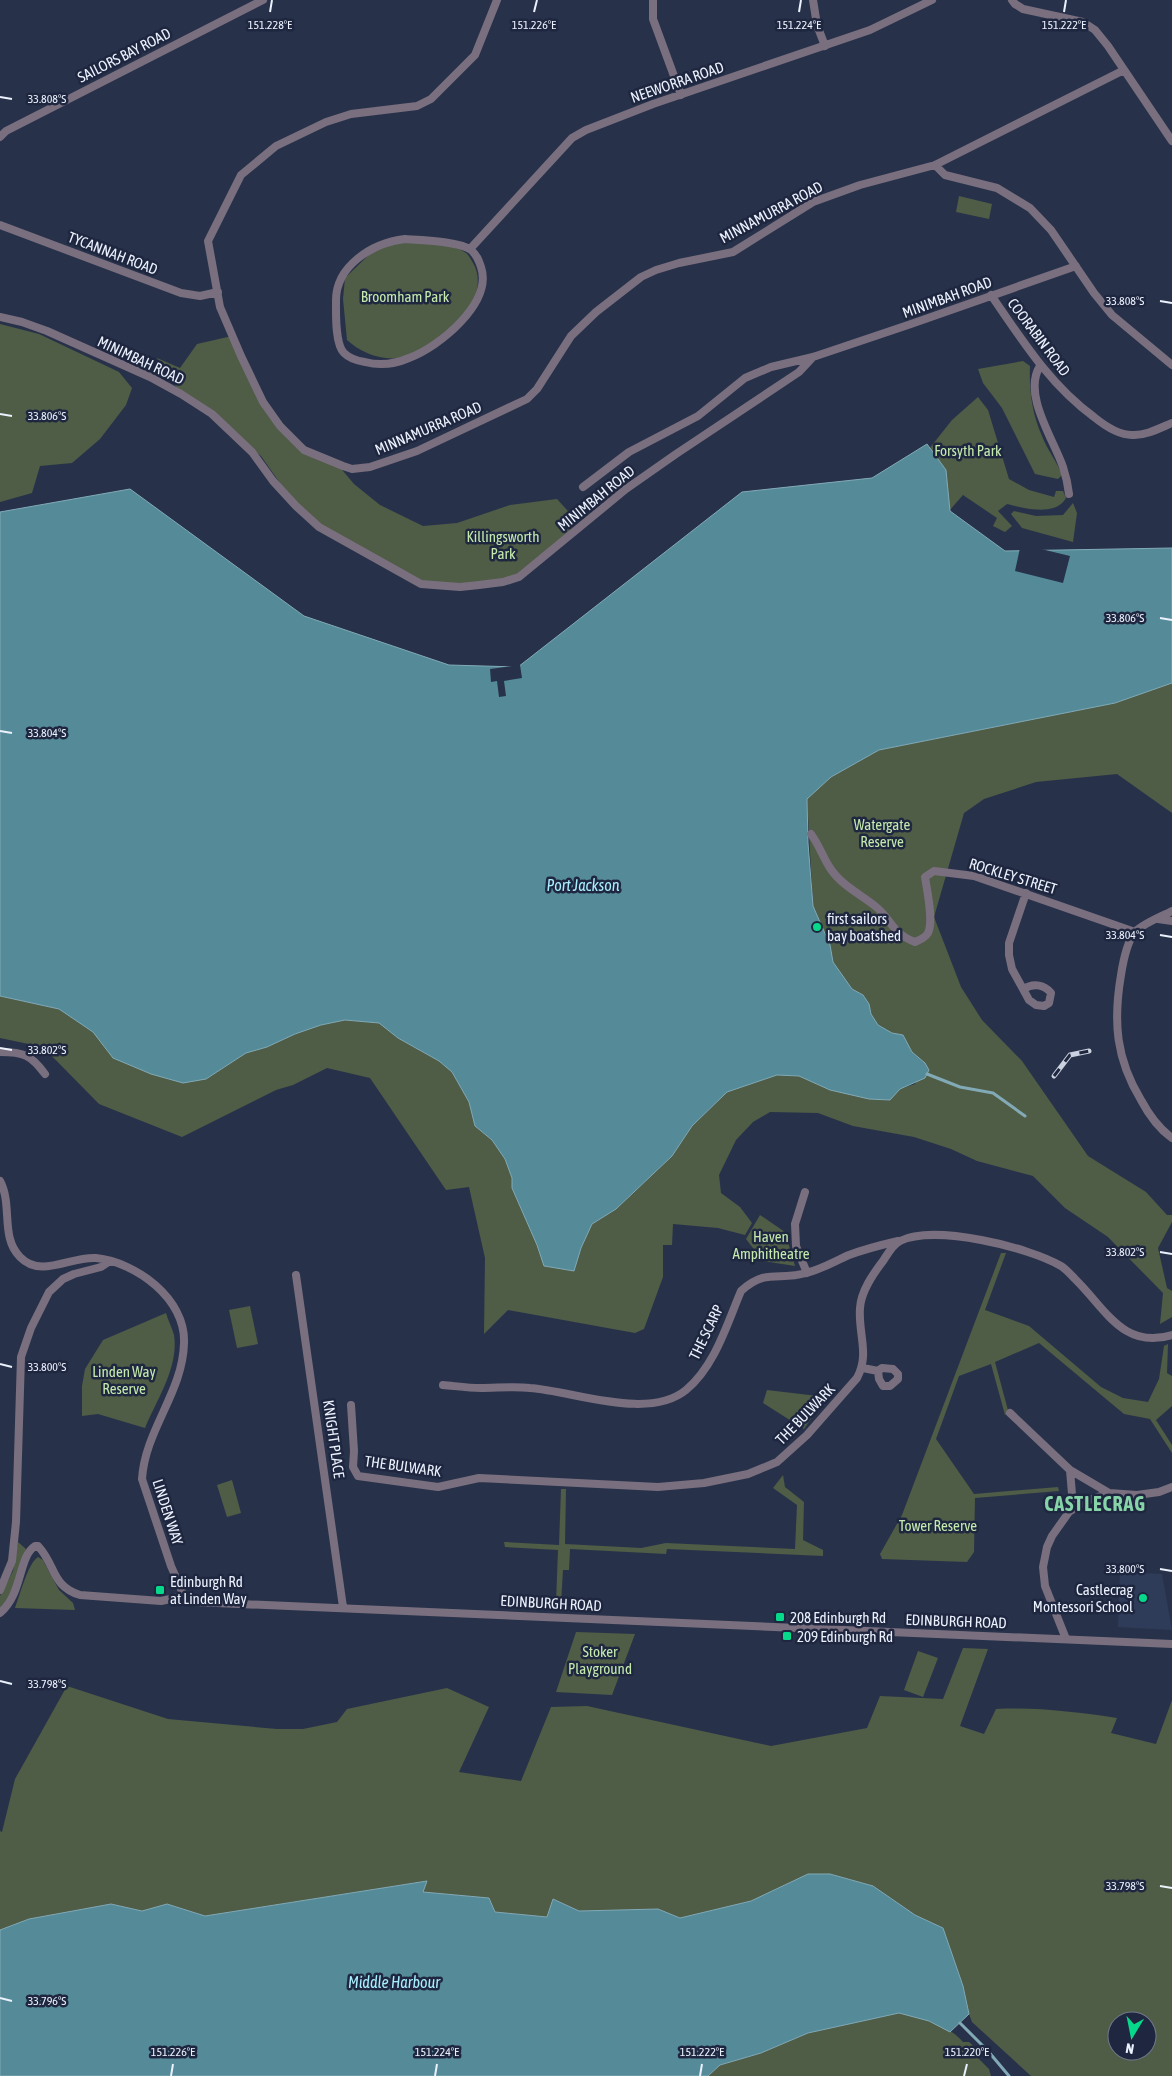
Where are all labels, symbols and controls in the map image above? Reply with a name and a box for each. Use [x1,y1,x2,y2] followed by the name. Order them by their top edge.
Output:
[248,18,292,32] text: 151.228°E
[512,18,556,32] text: 151.226°E
[777,18,821,32] text: 151.224°E
[1042,18,1086,32] text: 151.222°E
[75,24,173,86] street label: SAILORS BAY ROAD
[628,58,726,106] street label: NEEWORRA ROAD
[28,92,66,106] text: 33.808°S
[717,178,825,246] street label: MINNAMURRA ROAD
[66,228,160,278] street label: TYCANNAH ROAD
[900,273,994,321] street label: MINIMBAH ROAD
[361,288,450,305] park label: Broomham Park
[1106,294,1144,308] text: 33.808°S
[1004,295,1074,379] street label: COORABIN ROAD
[95,332,187,388] street label: MINIMBAH ROAD
[372,398,484,458] street label: MINNAMURRA ROAD
[28,409,66,423] text: 33.806°S
[934,442,1002,459] park label: Forsyth Park
[554,462,638,534] street label: MINIMBAH ROAD
[467,528,539,562] park label: Killingsworth Park
[1106,611,1144,625] text: 33.806°S
[28,726,66,740] text: 33.804°S
[854,816,910,850] park label: Watergate Reserve
[967,855,1059,898] street label: ROCKLEY STREET
[546,876,620,894] water label: Port Jackson
[827,910,901,944] place label: first sailors bay boatshed
[811,921,823,933] marker: first sailors bay boatshed
[1106,928,1144,942] text: 33.804°S
[28,1043,66,1057] text: 33.802°S
[733,1228,810,1262] park label: Haven Amphitheatre
[1106,1245,1144,1259] text: 33.802°S
[685,1302,727,1362] street label: THE SCARP
[28,1360,66,1374] text: 33.800°S
[92,1363,156,1397] park label: Linden Way Reserve
[772,1380,838,1448] street label: THE BULWARK
[320,1399,348,1480] street label: KNIGHT PLACE
[363,1452,443,1480] street label: THE BULWARK
[149,1477,187,1547] street label: LINDEN WAY
[1044,1492,1146,1515] district label: CASTLECRAG
[899,1517,977,1534] park label: Tower Reserve
[1106,1562,1144,1576] text: 33.800°S
[170,1573,247,1607] place label: Edinburgh Rd at Linden Way
[1033,1581,1134,1615] place label: Castlecrag Montessori School
[154,1584,166,1596] marker: Edinburgh Rd at Linden Way
[500,1592,602,1614] street label: EDINBURGH ROAD
[1137,1592,1149,1604] marker: Castlecrag Montessori School
[790,1609,886,1626] place label: 208 Edinburgh Rd
[774,1611,786,1623] marker: 208 Edinburgh Rd
[905,1611,1007,1631] street label: EDINBURGH ROAD
[797,1628,893,1645] place label: 209 Edinburgh Rd
[781,1630,793,1642] marker: 209 Edinburgh Rd
[568,1643,632,1677] park label: Stoker Playground
[28,1677,66,1691] text: 33.798°S
[1106,1879,1144,1893] text: 33.798°S
[348,1973,441,1991] water label: Middle Harbour
[28,1994,66,2008] text: 33.796°S
[1107,2011,1157,2061] north arrow
[1124,2040,1135,2057] text: N
[151,2045,195,2059] text: 151.226°E
[415,2045,459,2059] text: 151.224°E
[680,2045,724,2059] text: 151.222°E
[945,2045,989,2059] text: 151.220°E

